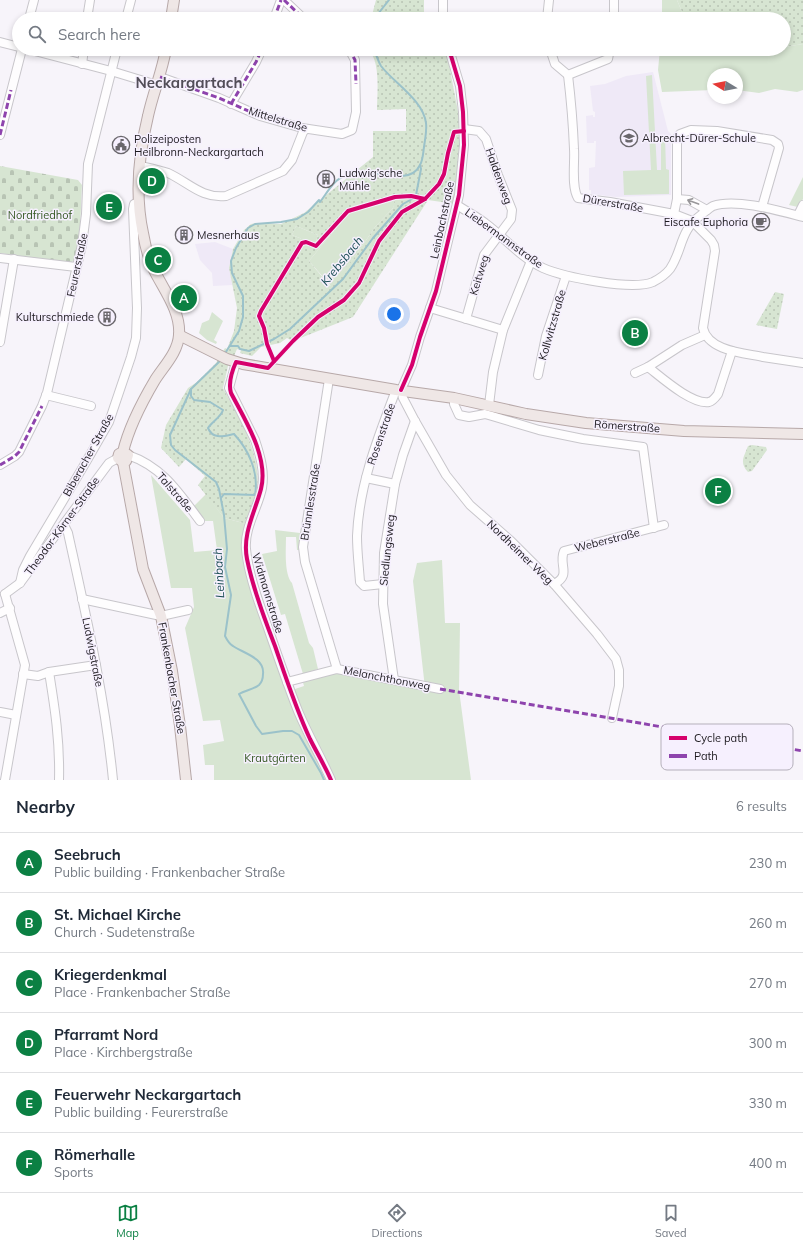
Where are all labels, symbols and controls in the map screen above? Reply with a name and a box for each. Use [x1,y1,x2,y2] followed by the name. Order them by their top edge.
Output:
[12,12,791,56] search box
[26,23,48,45] icon: search
[58,25,140,44] text: Search here
[707,68,743,104] north arrow
[136,73,242,92] district label: Neckargartach
[247,103,309,135] street label: Mittelstraße
[619,128,639,148] school or university icon: Albrecht-Dürer-Schule
[642,131,756,145] place label: Albrecht-Dürer-Schule
[134,132,264,159] place label: Polizeiposten Heilbronn-Neckargartach
[111,135,131,155] public building icon: Polizeiposten Heilbronn-Neckargartach
[482,146,516,206] street label: Haldenweg
[139,166,165,196] pin: D
[339,166,402,193] place label: Ludwig’sche Mühle
[316,169,336,189] building icon: Ludwig’sche Mühle
[427,180,457,260] street label: Leinbachstraße
[582,191,644,215] street label: Dürerstraße
[96,192,122,222] pin: E
[686,198,699,205] one-way arrow
[462,205,546,271] street label: Liebermannstraße
[8,208,72,222] park label: Nordfriedhof
[751,212,771,232] cafe icon: Eiscafe Euphoria
[664,215,748,229] place label: Eiscafe Euphoria
[174,225,194,245] building icon: Mesnerhaus
[197,228,259,242] place label: Mesnerhaus
[63,232,91,298] street label: Feurerstraße
[317,233,366,288] water label: Krebsbach
[145,245,171,275] pin: C
[466,253,492,297] street label: Keitweg
[171,283,197,313] pin: A
[535,288,569,362] street label: Kollwitzstraße
[384,304,404,324] your location
[97,307,117,327] building icon: Kulturschmiede
[16,310,94,324] place label: Kulturschmiede
[622,318,648,348] pin: B
[364,401,398,467] street label: Rosenstraße
[60,411,116,499] street label: Biberacher Straße
[594,417,660,435] street label: Römerstraße
[297,463,323,541] street label: Brünnlesstraße
[154,469,196,515] street label: Talstraße
[21,474,103,578] street label: Theodor-Körner-Straße
[705,476,731,506] pin: F
[376,514,398,586] street label: Siedlungsweg
[484,517,556,587] street label: Nordheimer Weg
[573,525,641,555] street label: Weberstraße
[210,548,227,599] water label: Leinbach
[249,551,287,635] street label: Widmannstraße
[79,616,107,688] street label: Ludwigstraße
[155,621,189,735] street label: Frankenbacher Straße
[342,663,432,693] street label: Melanchthonweg
[661,724,793,770] legend
[694,731,747,745] text: Cycle path
[694,749,718,763] text: Path
[244,751,306,765] park label: Krautgärten
[16,796,75,817] text: Nearby
[736,798,787,814] text: 6 results
[54,845,121,864] text: Seebruch
[24,855,34,871] text: A
[749,855,787,871] text: 230 m
[54,864,285,880] text: Public building · Frankenbacher Straße
[54,905,181,924] text: St. Michael Kirche
[25,915,33,931] text: B
[749,915,787,931] text: 260 m
[54,924,195,940] text: Church · Sudetenstraße
[54,965,167,984] text: Kriegerdenkmal
[25,975,33,991] text: C
[749,975,787,991] text: 270 m
[54,984,230,1000] text: Place · Frankenbacher Straße
[54,1025,158,1044] text: Pfarramt Nord
[24,1035,34,1051] text: D
[749,1035,787,1051] text: 300 m
[54,1044,193,1060] text: Place · Kirchbergstraße
[54,1085,241,1104] text: Feuerwehr Neckargartach
[25,1095,33,1111] text: E
[749,1095,787,1111] text: 330 m
[54,1104,228,1120] text: Public building · Feurerstraße
[54,1145,135,1164] text: Römerhalle
[25,1155,33,1171] text: F
[749,1155,787,1171] text: 400 m
[54,1164,93,1180] text: Sports
[116,1202,139,1240] tab: Map
[372,1202,422,1240] tab: Directions
[655,1202,687,1240] tab: Saved

